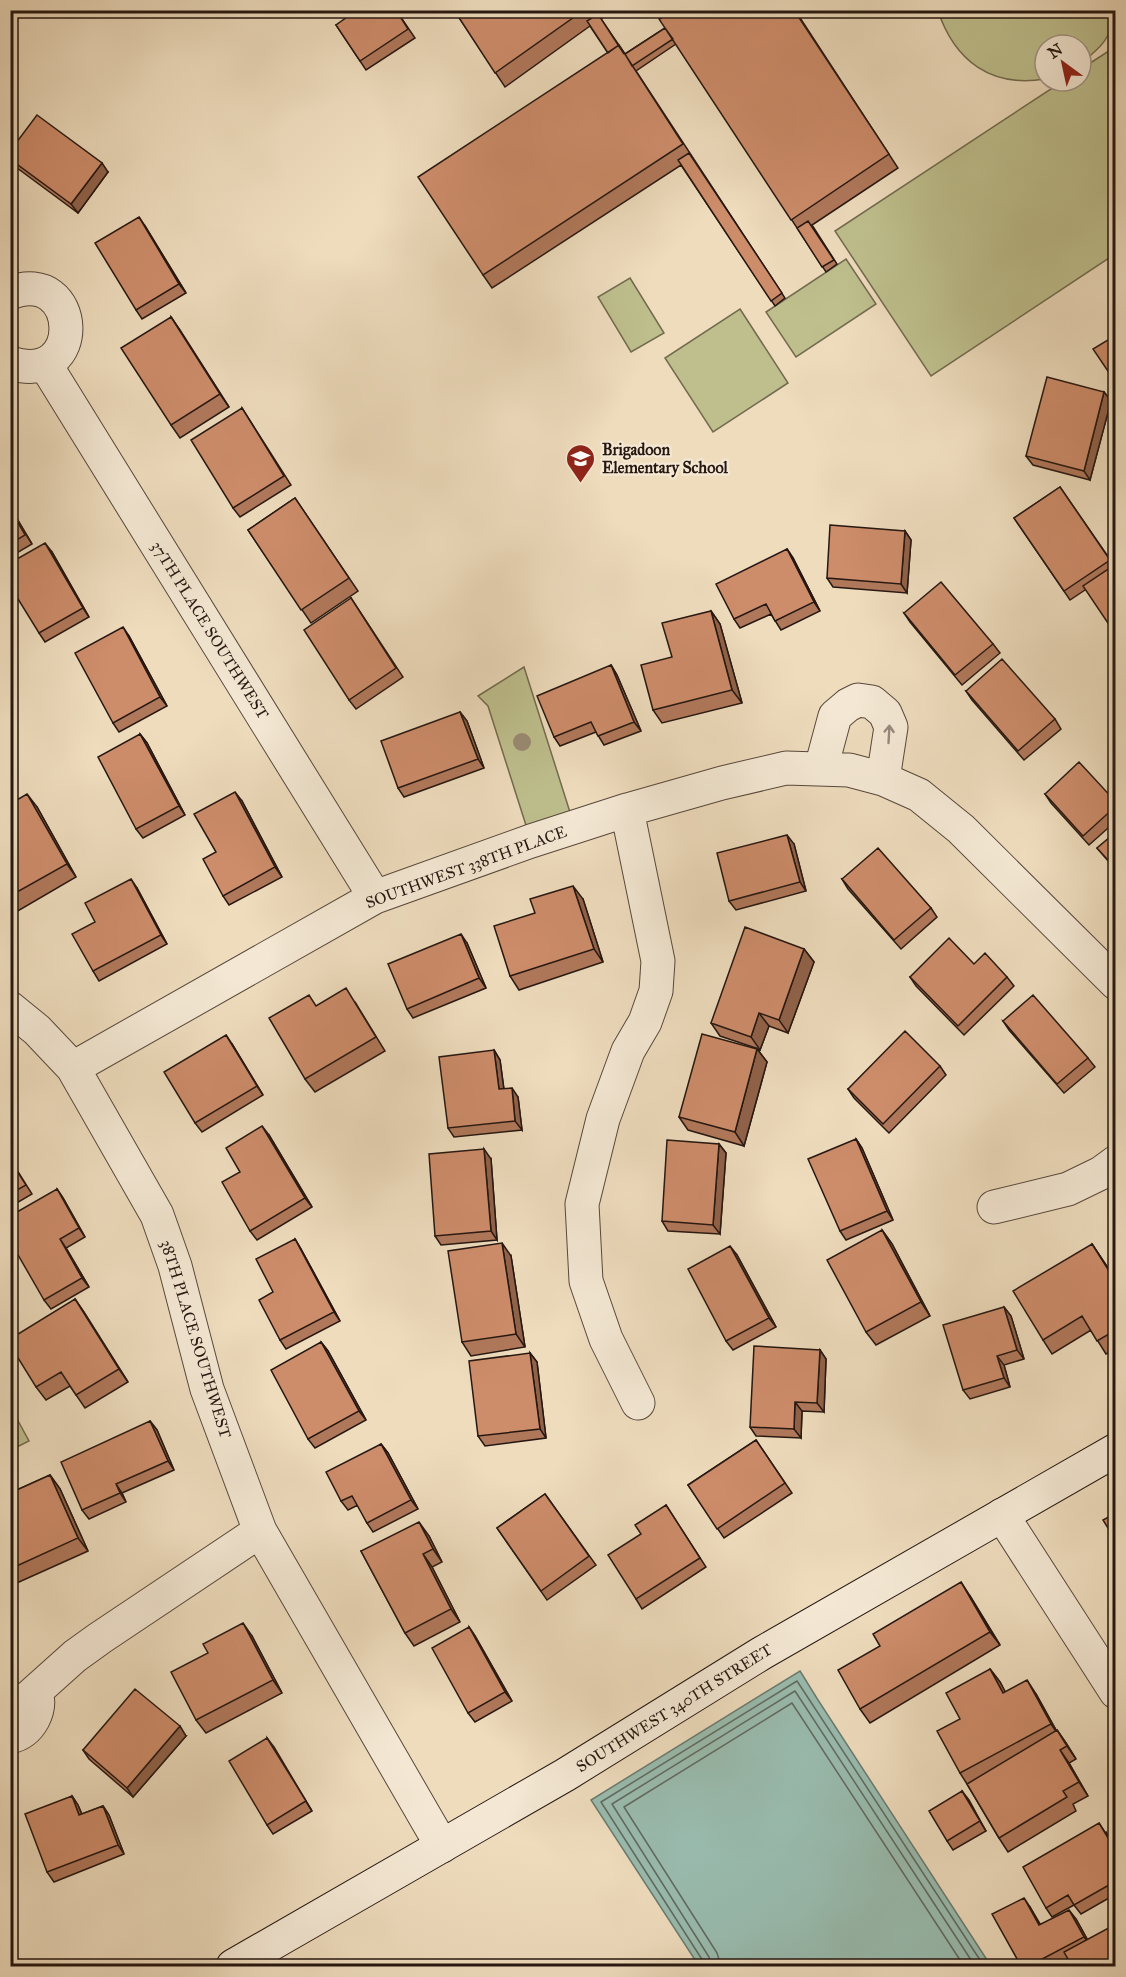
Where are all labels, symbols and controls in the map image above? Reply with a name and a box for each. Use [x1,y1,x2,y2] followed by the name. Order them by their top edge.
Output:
[1033,33,1093,93] north arrow
[1044,39,1066,63] text: N
[602,440,728,478] place label: Brigadoon Elementary School
[565,442,597,484] school or university icon: Brigadoon Elementary School
[147,537,273,723] street label: 37TH PLACE SOUTHWEST
[884,724,895,744] one-way arrow
[363,822,569,912] street label: SOUTHWEST 338TH PLACE
[157,1238,235,1440] street label: 38TH PLACE SOUTHWEST
[573,1640,775,1776] street label: SOUTHWEST 340TH STREET

